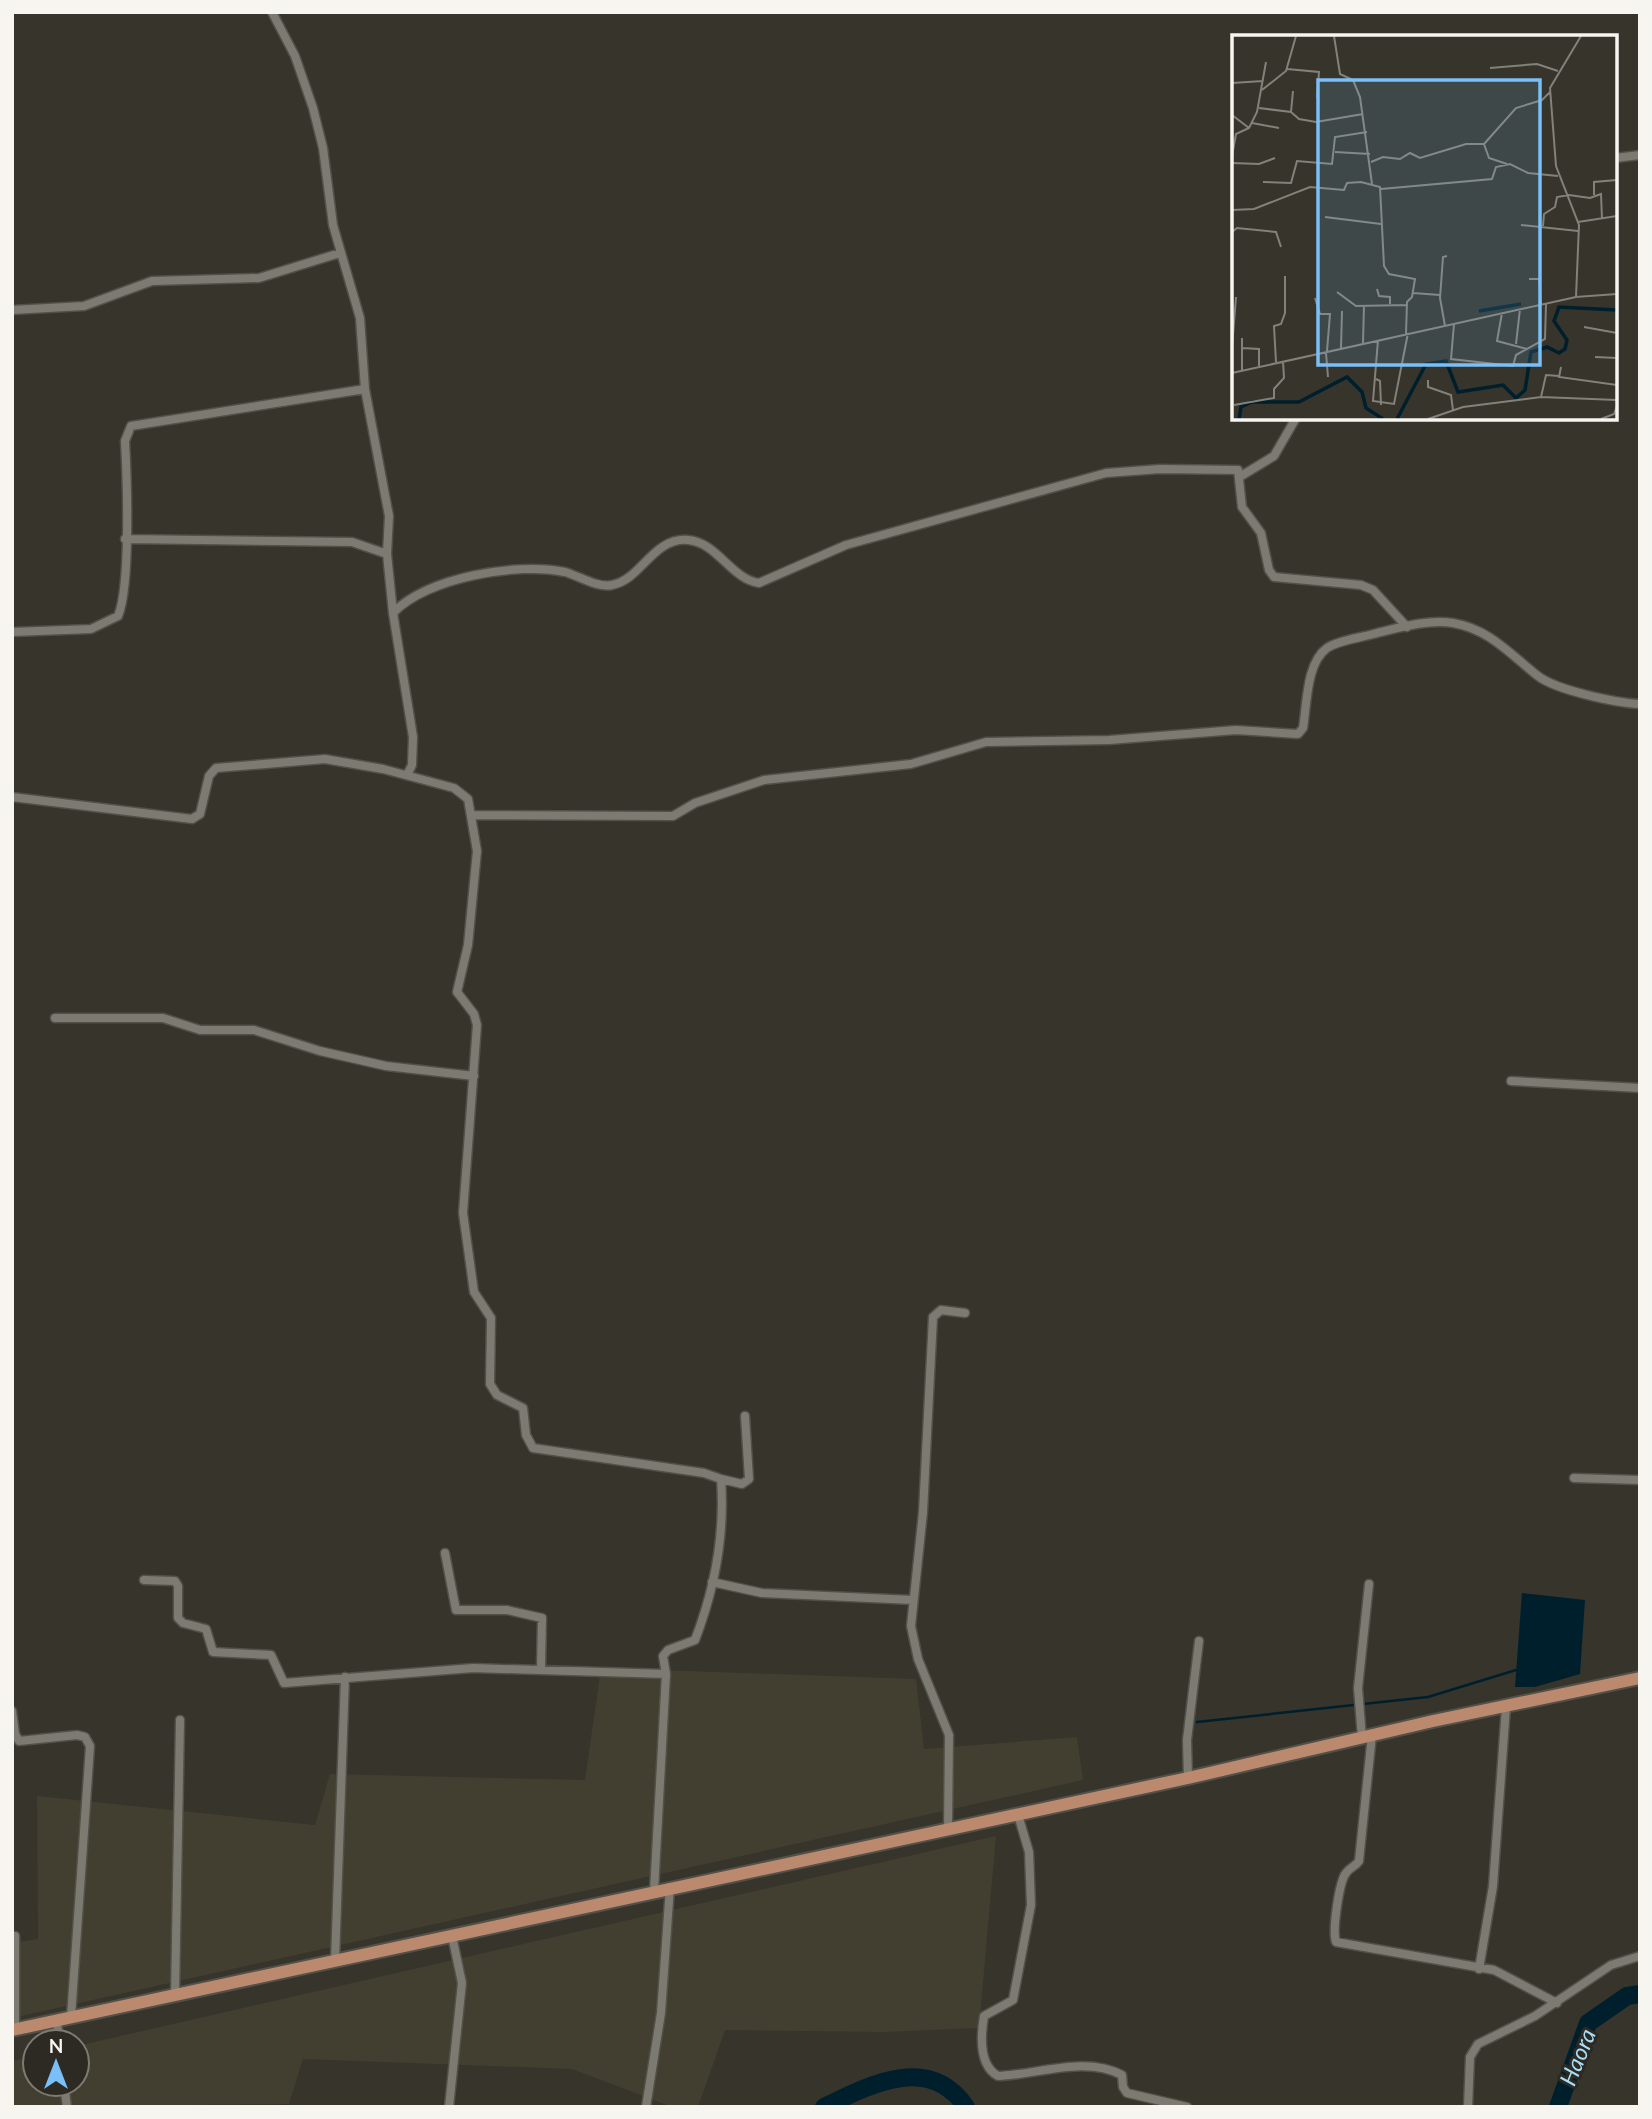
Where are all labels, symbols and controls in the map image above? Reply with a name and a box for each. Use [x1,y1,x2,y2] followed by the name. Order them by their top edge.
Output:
[1232,35,1617,420] inset map
[1553,2025,1601,2089] water label: Haora
[21,2028,91,2098] north arrow
[49,2034,63,2057] text: N

